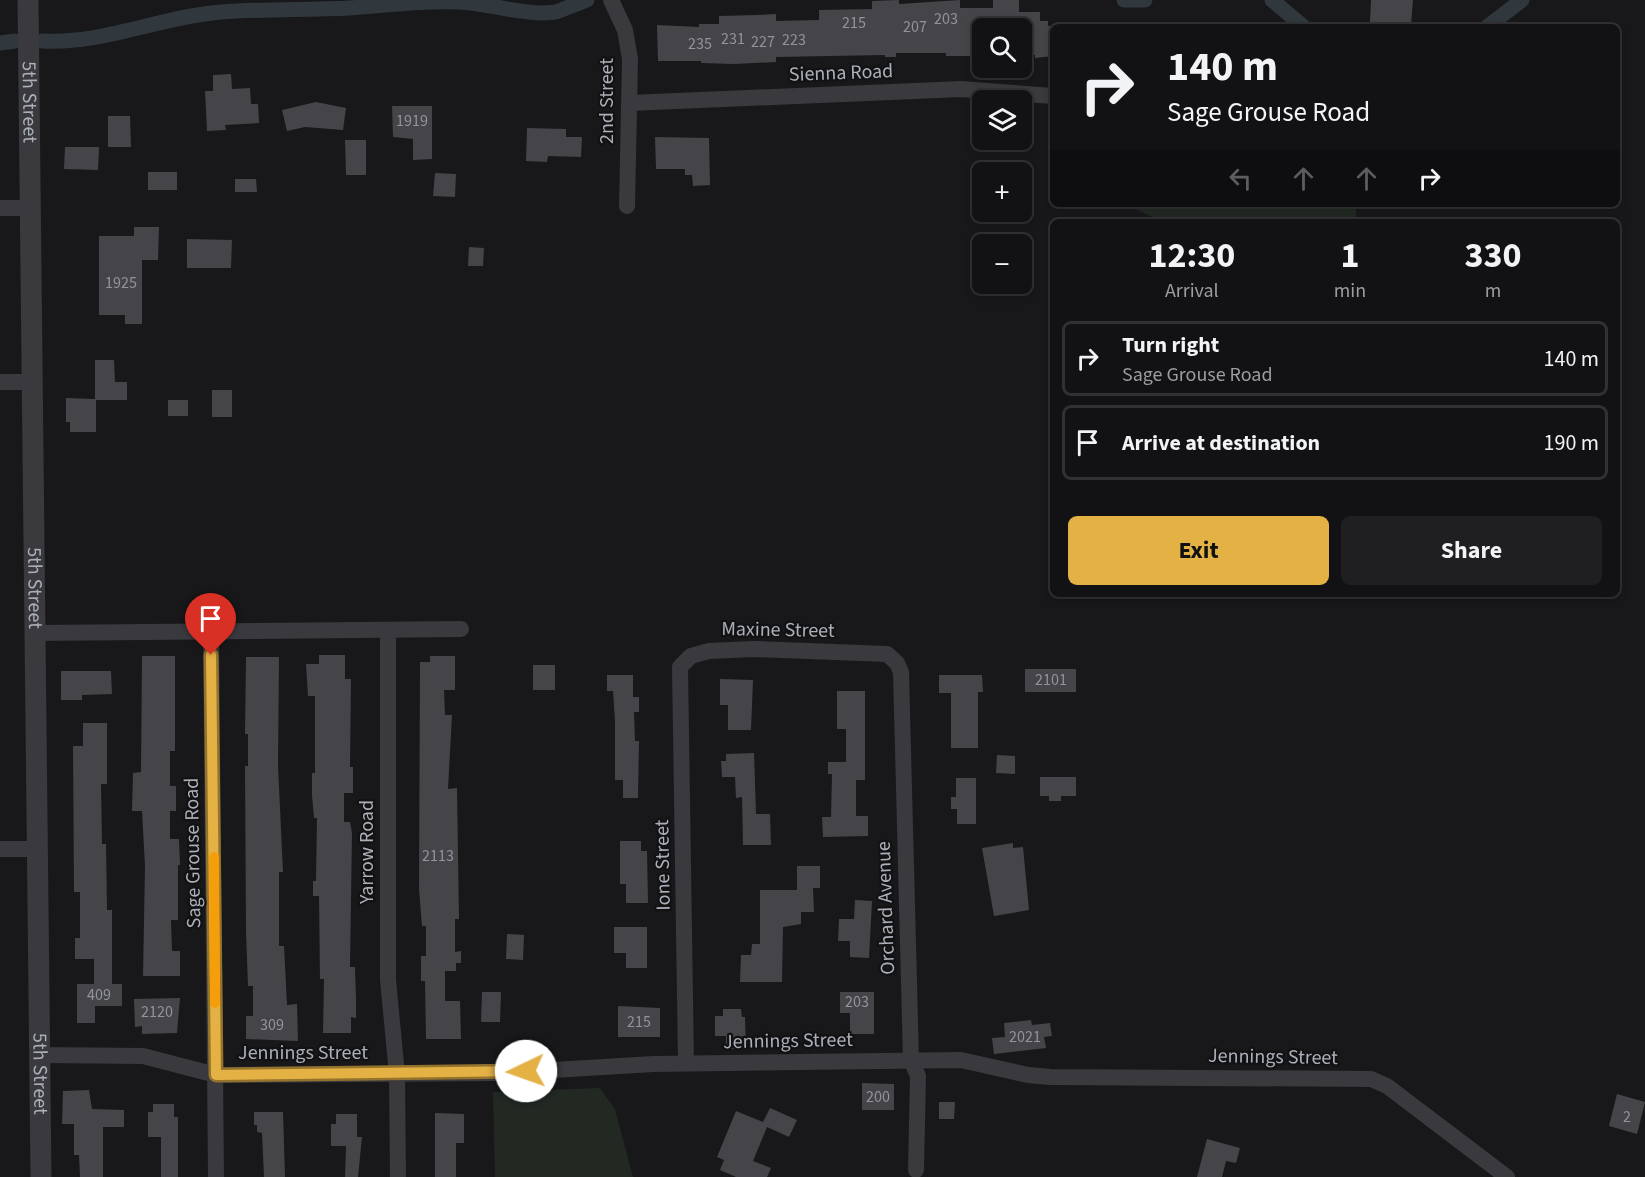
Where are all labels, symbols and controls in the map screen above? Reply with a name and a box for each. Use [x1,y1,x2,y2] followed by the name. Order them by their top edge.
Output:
[934,8,958,30] house number: 203
[842,12,866,34] house number: 215
[903,16,927,38] house number: 207
[972,18,1032,294] map controls
[972,18,1032,78] button: search
[721,28,745,50] house number: 231
[782,29,806,51] house number: 223
[751,31,775,53] house number: 227
[688,33,712,55] house number: 235
[1167,37,1278,97] text: 140 m
[1068,48,1146,126] icon: right
[788,57,894,89] street label: Sienna Road
[593,58,621,144] street label: 2nd Street
[15,61,44,143] street label: 5th Street
[972,90,1032,150] button: layers
[1167,93,1370,132] text: Sage Grouse Road
[396,110,428,132] house number: 1919
[972,162,1032,222] button: +
[1224,162,1257,195] icon: left
[1287,162,1320,195] icon: ahead
[1350,162,1383,195] icon: ahead
[1413,162,1446,195] icon: right
[1148,230,1235,281] text: 12:30
[1340,230,1359,281] text: 1
[1465,230,1522,281] text: 330
[972,234,1032,294] button: −
[105,272,137,294] house number: 1925
[1165,277,1219,305] text: Arrival
[1334,277,1366,305] text: min
[1485,277,1501,305] text: m
[1122,329,1219,361] text: Turn right
[1071,342,1104,375] icon: right
[1544,343,1599,375] text: 140 m
[1122,361,1273,389] text: Sage Grouse Road
[1071,426,1104,459] icon: arrive
[1122,427,1320,459] text: Arrive at destination
[1544,427,1599,459] text: 190 m
[1068,516,1329,585] button: Exit
[1341,516,1602,585] button: Share
[20,547,49,629] street label: 5th Street
[185,593,236,655] pin
[194,602,227,635] icon: arrive
[721,615,835,645] street label: Maxine Street
[1035,669,1067,691] house number: 2101
[178,778,208,928] street label: Sage Grouse Road
[353,800,381,905] street label: Yarrow Road
[648,819,678,911] street label: Ione Street
[870,841,902,975] street label: Orchard Avenue
[422,845,454,867] house number: 2113
[87,984,111,1006] house number: 409
[845,991,869,1013] house number: 203
[141,1001,173,1023] house number: 2120
[627,1011,651,1033] house number: 215
[260,1014,284,1036] house number: 309
[723,1026,853,1056] street label: Jennings Street
[1009,1026,1041,1048] house number: 2021
[25,1033,54,1115] street label: 5th Street
[238,1039,368,1067] street label: Jennings Street
[494,1039,558,1103] position arrow
[1208,1042,1338,1072] street label: Jennings Street
[866,1086,890,1108] house number: 200
[1623,1106,1631,1128] house number: 2

